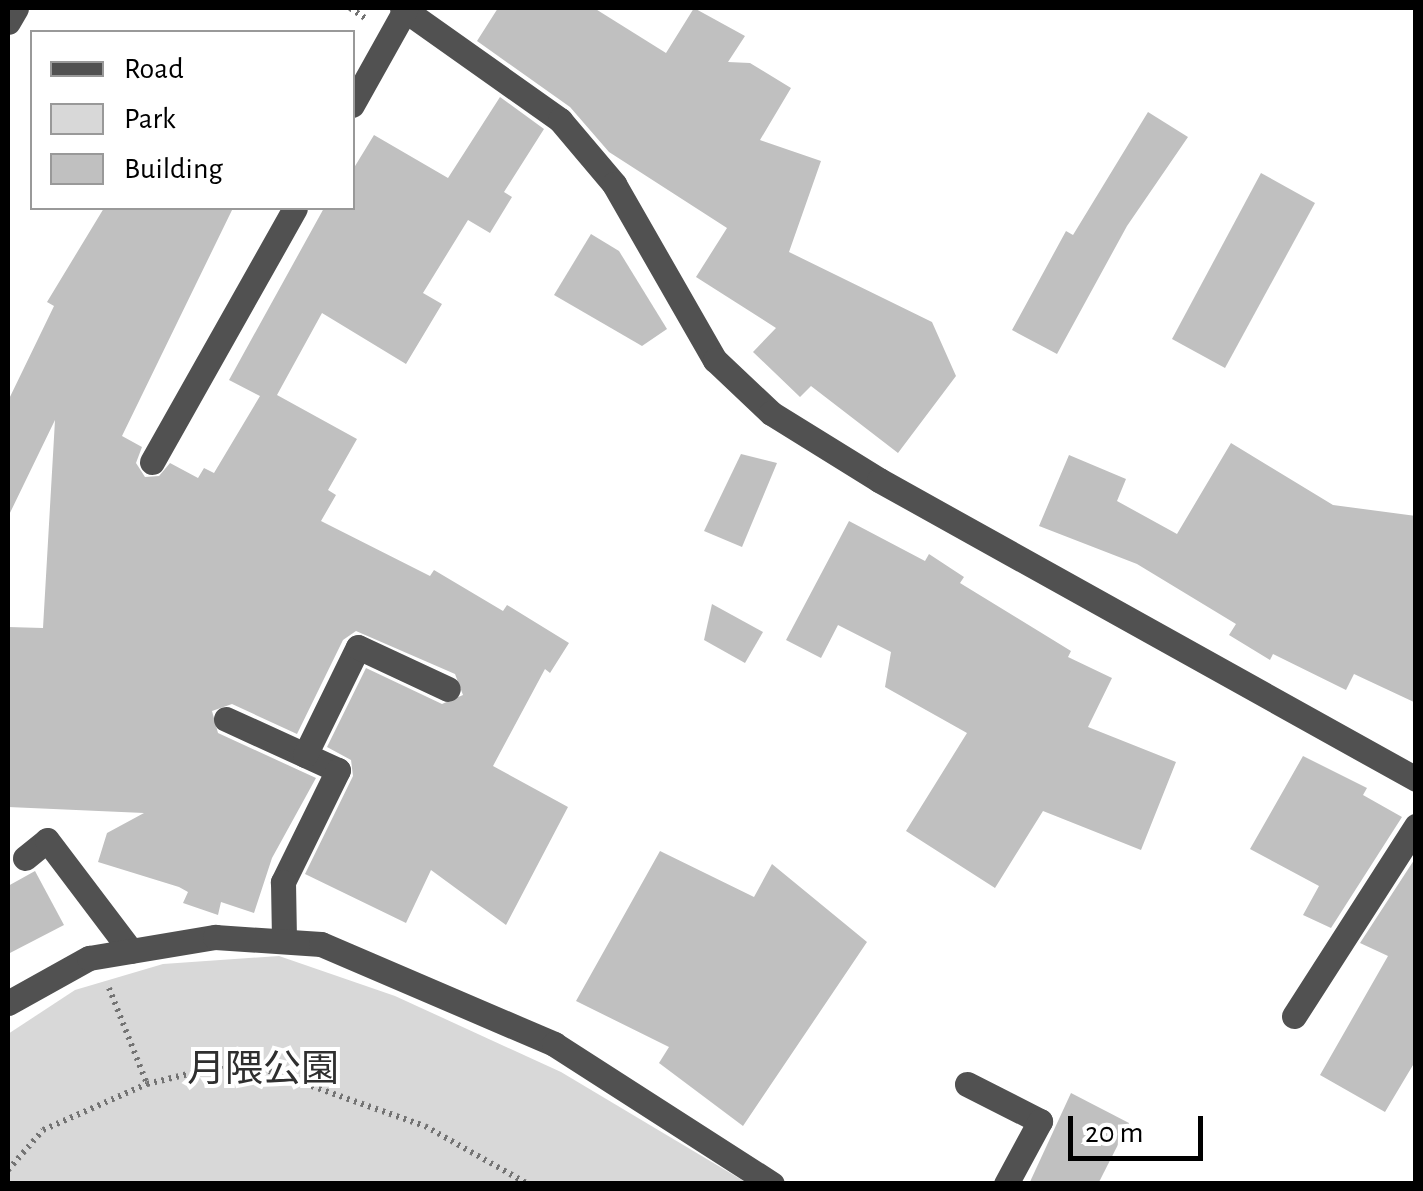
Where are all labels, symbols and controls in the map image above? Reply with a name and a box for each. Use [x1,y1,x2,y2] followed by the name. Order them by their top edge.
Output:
[30,30,355,210] legend
[124,54,184,84] text: Road
[124,104,176,134] text: Park
[124,154,223,184] text: Building
[187,1048,339,1094] park label: 月隈公園
[1073,1096,1208,1158] scale bar
[1085,1118,1143,1148] text: 20 m

